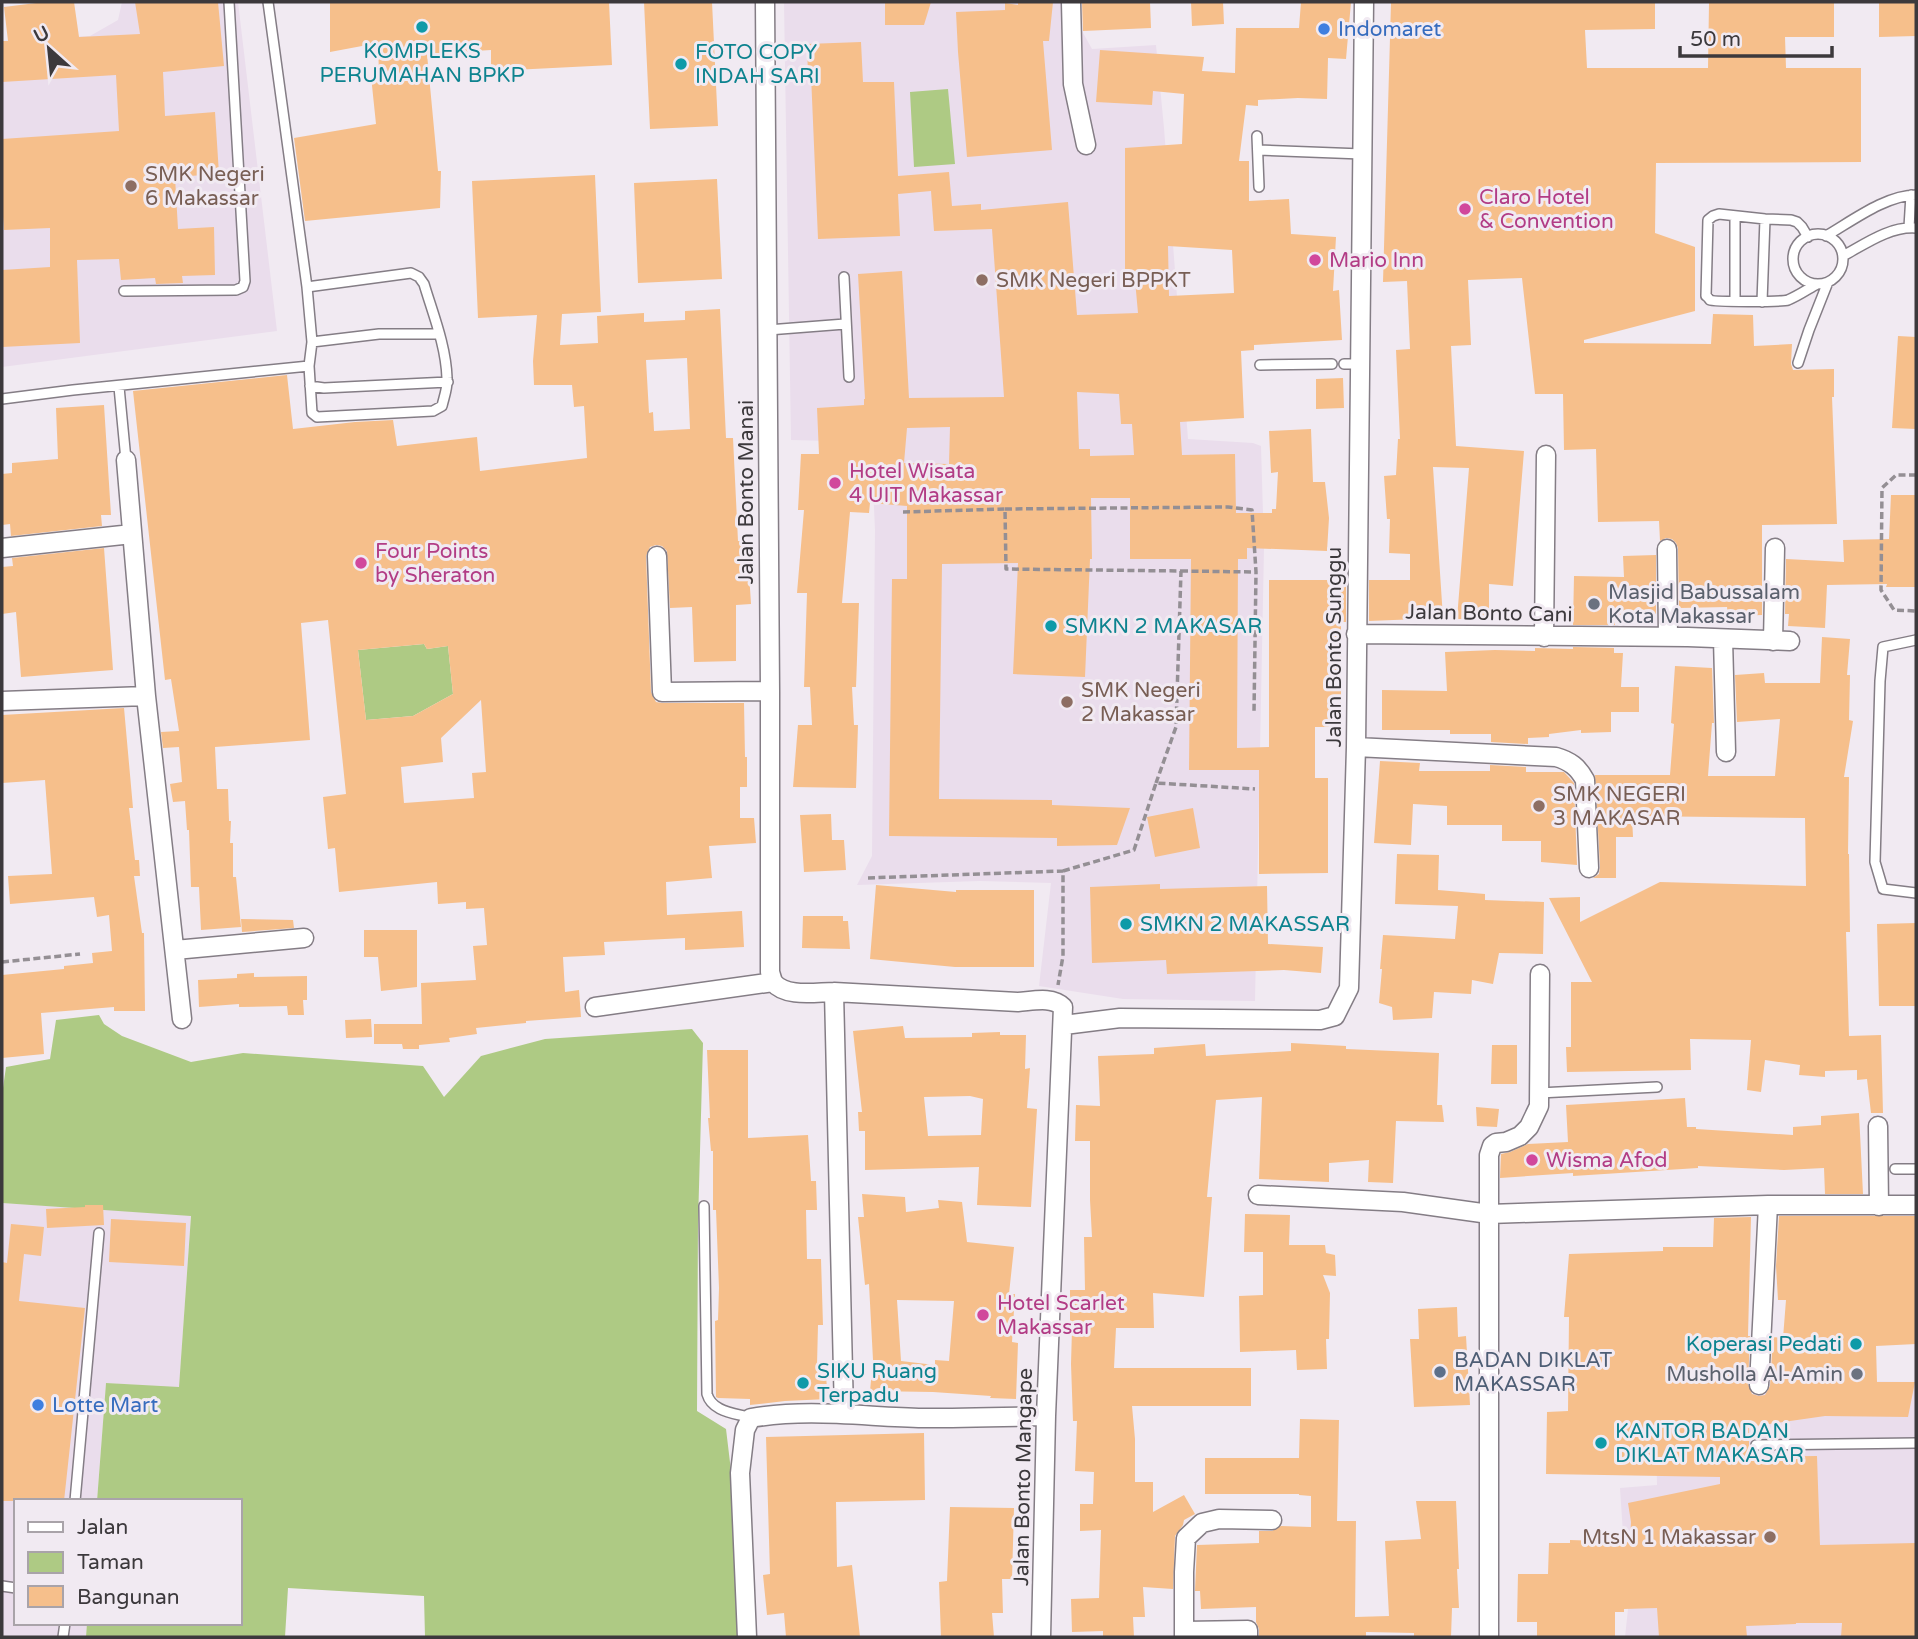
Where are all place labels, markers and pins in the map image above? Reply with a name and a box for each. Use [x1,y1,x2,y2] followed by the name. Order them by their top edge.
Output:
[1338,17,1441,42] place label: Indomaret
[414,19,430,35] marker: KOMPLEKS PERUMAHAN BPKP
[1316,21,1332,37] marker: Indomaret
[319,39,525,88] place label: KOMPLEKS PERUMAHAN BPKP
[695,40,820,89] place label: FOTO COPY INDAH SARI
[673,56,689,72] marker: FOTO COPY INDAH SARI
[145,162,265,211] place label: SMK Negeri 6 Makassar
[123,178,139,194] marker: SMK Negeri 6 Makassar
[1479,185,1614,234] place label: Claro Hotel & Convention
[1457,201,1473,217] marker: Claro Hotel & Convention
[1329,248,1424,273] place label: Mario Inn
[1307,252,1323,268] marker: Mario Inn
[996,268,1191,293] place label: SMK Negeri BPPKT
[974,272,990,288] marker: SMK Negeri BPPKT
[849,459,1003,508] place label: Hotel Wisata 4 UIT Makassar
[827,475,843,491] marker: Hotel Wisata 4 UIT Makassar
[375,539,495,588] place label: Four Points by Sheraton
[353,555,369,571] marker: Four Points by Sheraton
[1608,580,1800,629] place label: Masjid Babussalam Kota Makassar
[1586,596,1602,612] marker: Masjid Babussalam Kota Makassar
[1065,614,1262,639] place label: SMKN 2 MAKASAR
[1043,618,1059,634] marker: SMKN 2 MAKASAR
[1081,678,1201,727] place label: SMK Negeri 2 Makassar
[1059,694,1075,710] marker: SMK Negeri 2 Makassar
[1553,782,1686,831] place label: SMK NEGERI 3 MAKASAR
[1531,798,1547,814] marker: SMK NEGERI 3 MAKASAR
[1140,912,1350,937] place label: SMKN 2 MAKASSAR
[1118,916,1134,932] marker: SMKN 2 MAKASSAR
[1546,1148,1668,1173] place label: Wisma Afod
[1524,1152,1540,1168] marker: Wisma Afod
[997,1291,1125,1340] place label: Hotel Scarlet Makassar
[975,1307,991,1323] marker: Hotel Scarlet Makassar
[1686,1332,1842,1357] place label: Koperasi Pedati
[1848,1336,1864,1352] marker: Koperasi Pedati
[1454,1348,1613,1397] place label: BADAN DIKLAT MAKASSAR
[817,1359,937,1408] place label: SIKU Ruang Terpadu
[1666,1362,1843,1387] place label: Musholla Al-Amin
[1432,1364,1448,1380] marker: BADAN DIKLAT MAKASSAR
[1849,1366,1865,1382] marker: Musholla Al-Amin
[795,1375,811,1391] marker: SIKU Ruang Terpadu
[52,1393,158,1418] place label: Lotte Mart
[30,1397,46,1413] marker: Lotte Mart
[1615,1419,1804,1468] place label: KANTOR BADAN DIKLAT MAKASAR
[1593,1435,1609,1451] marker: KANTOR BADAN DIKLAT MAKASAR
[1582,1525,1756,1550] place label: MtsN 1 Makassar
[1762,1529,1778,1545] marker: MtsN 1 Makassar

